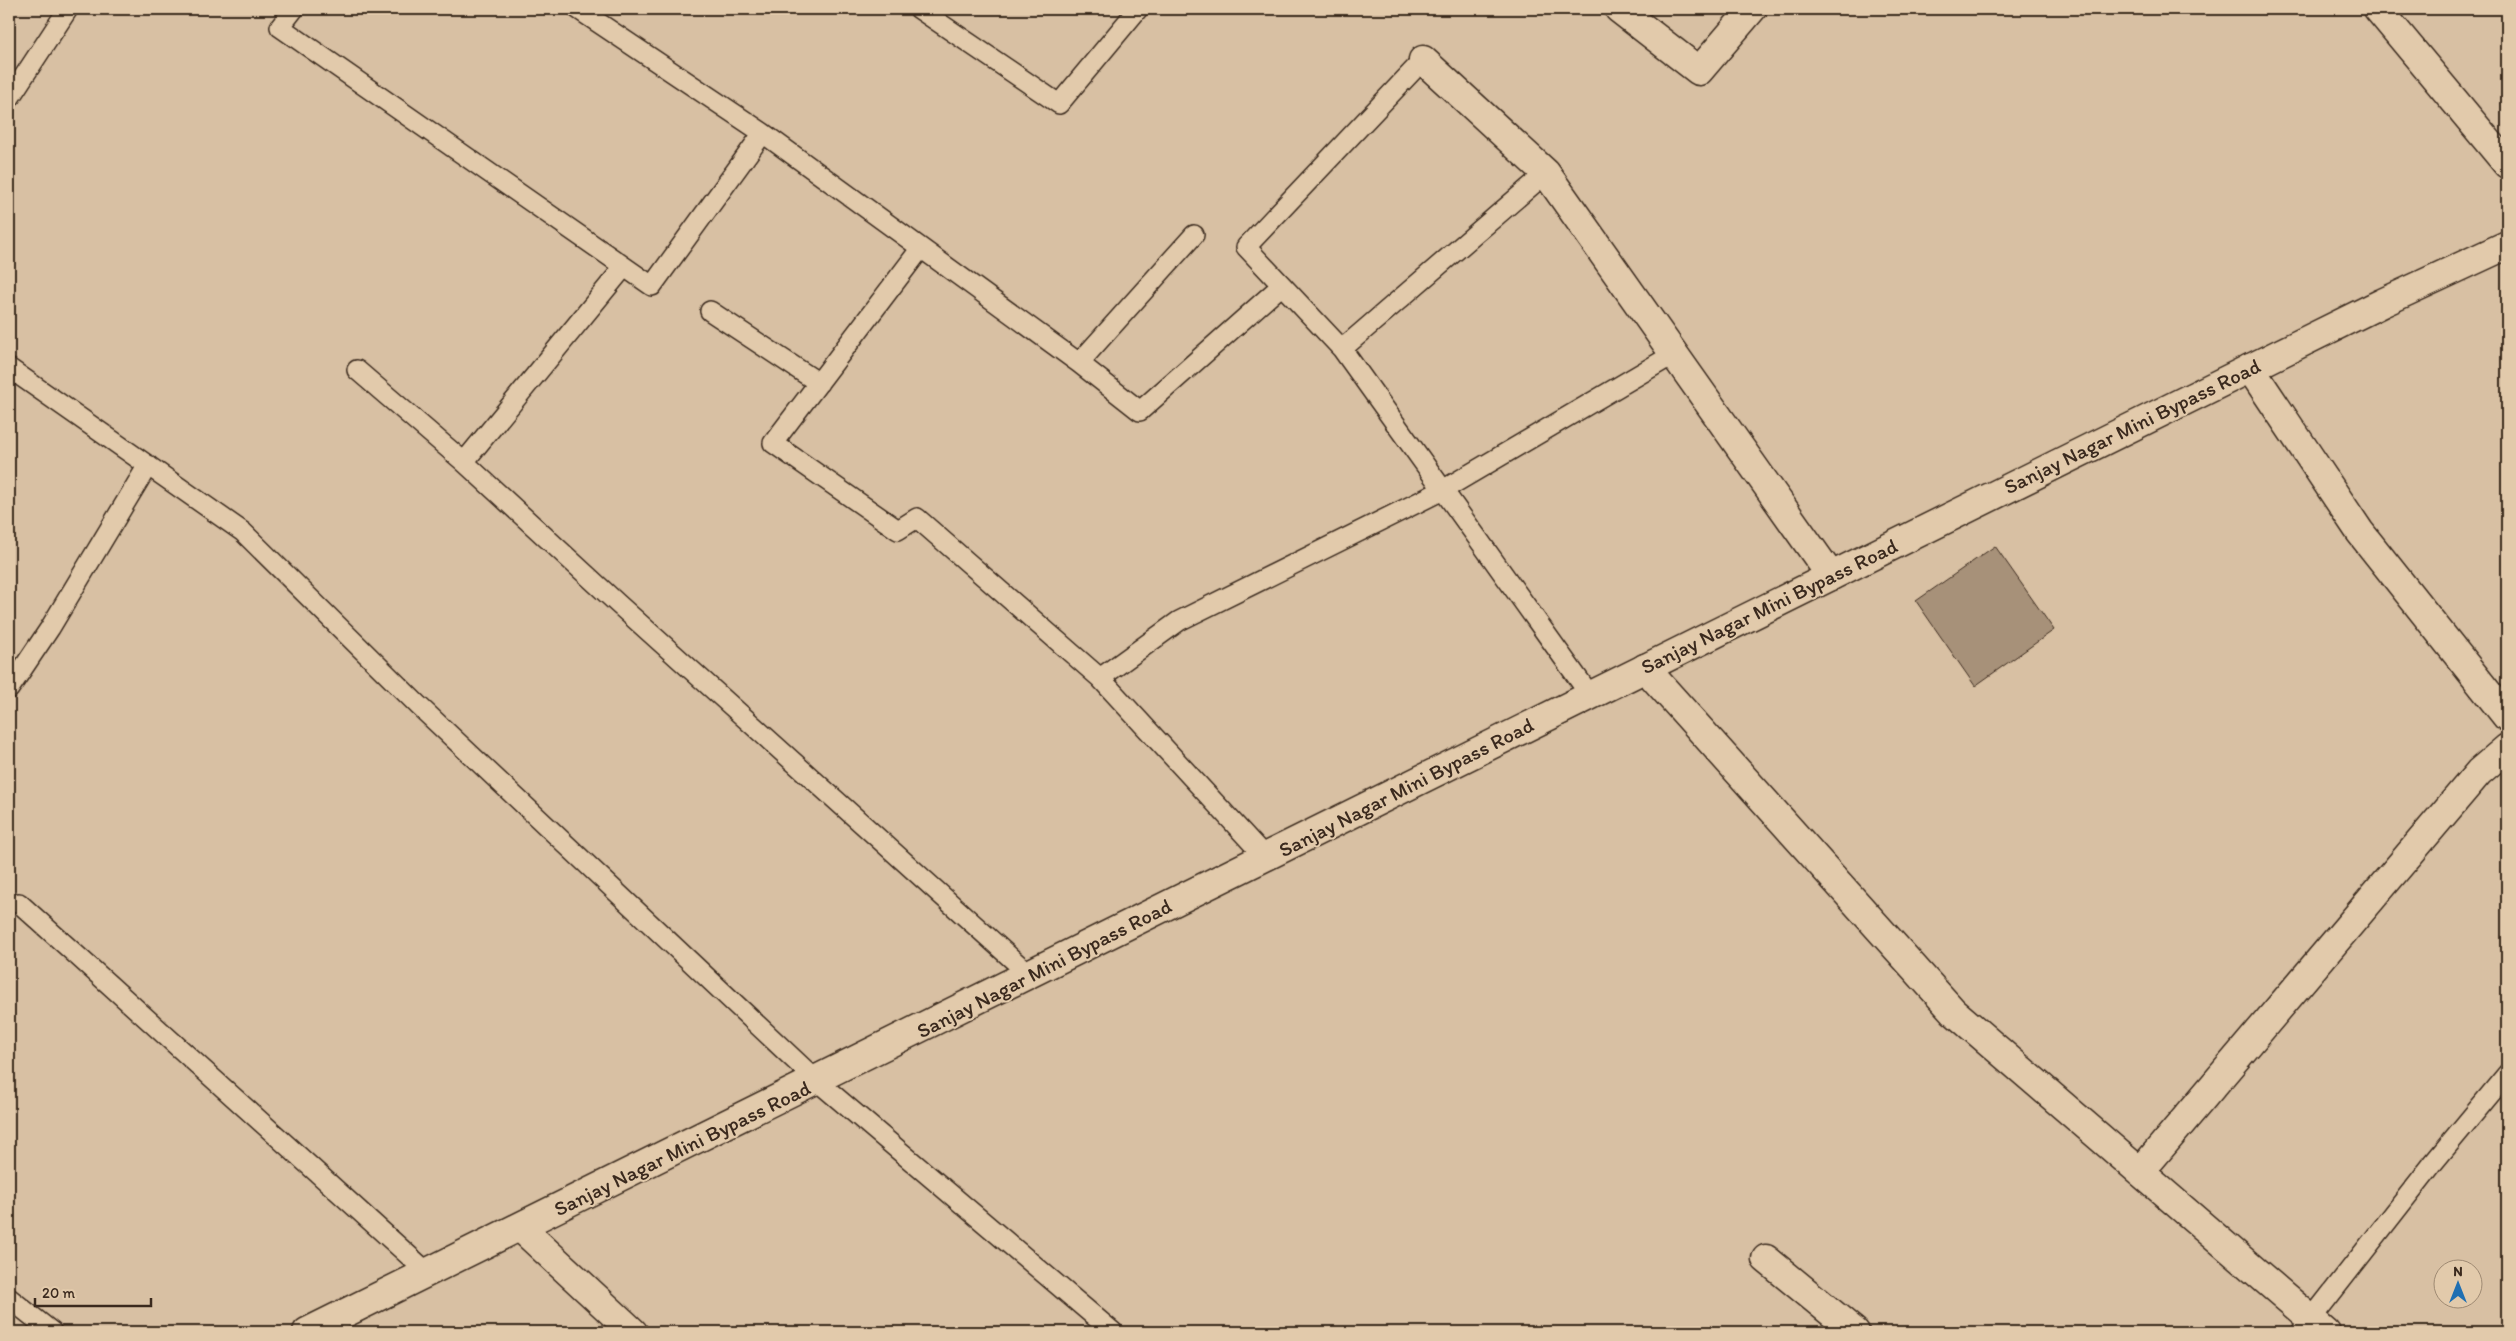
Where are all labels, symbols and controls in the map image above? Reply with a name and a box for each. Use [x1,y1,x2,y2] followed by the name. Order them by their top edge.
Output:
[2000,353,2264,499] street label: Sanjay Nagar Mini Bypass Road
[1637,533,1901,679] street label: Sanjay Nagar Mini Bypass Road
[1275,712,1537,862] street label: Sanjay Nagar Mini Bypass Road
[913,893,1175,1043] street label: Sanjay Nagar Mini Bypass Road
[550,1075,814,1221] street label: Sanjay Nagar Mini Bypass Road
[2434,1258,2484,1308] north arrow
[2453,1263,2463,1280] text: N
[35,1276,151,1308] scale bar
[42,1284,76,1302] text: 20 m

